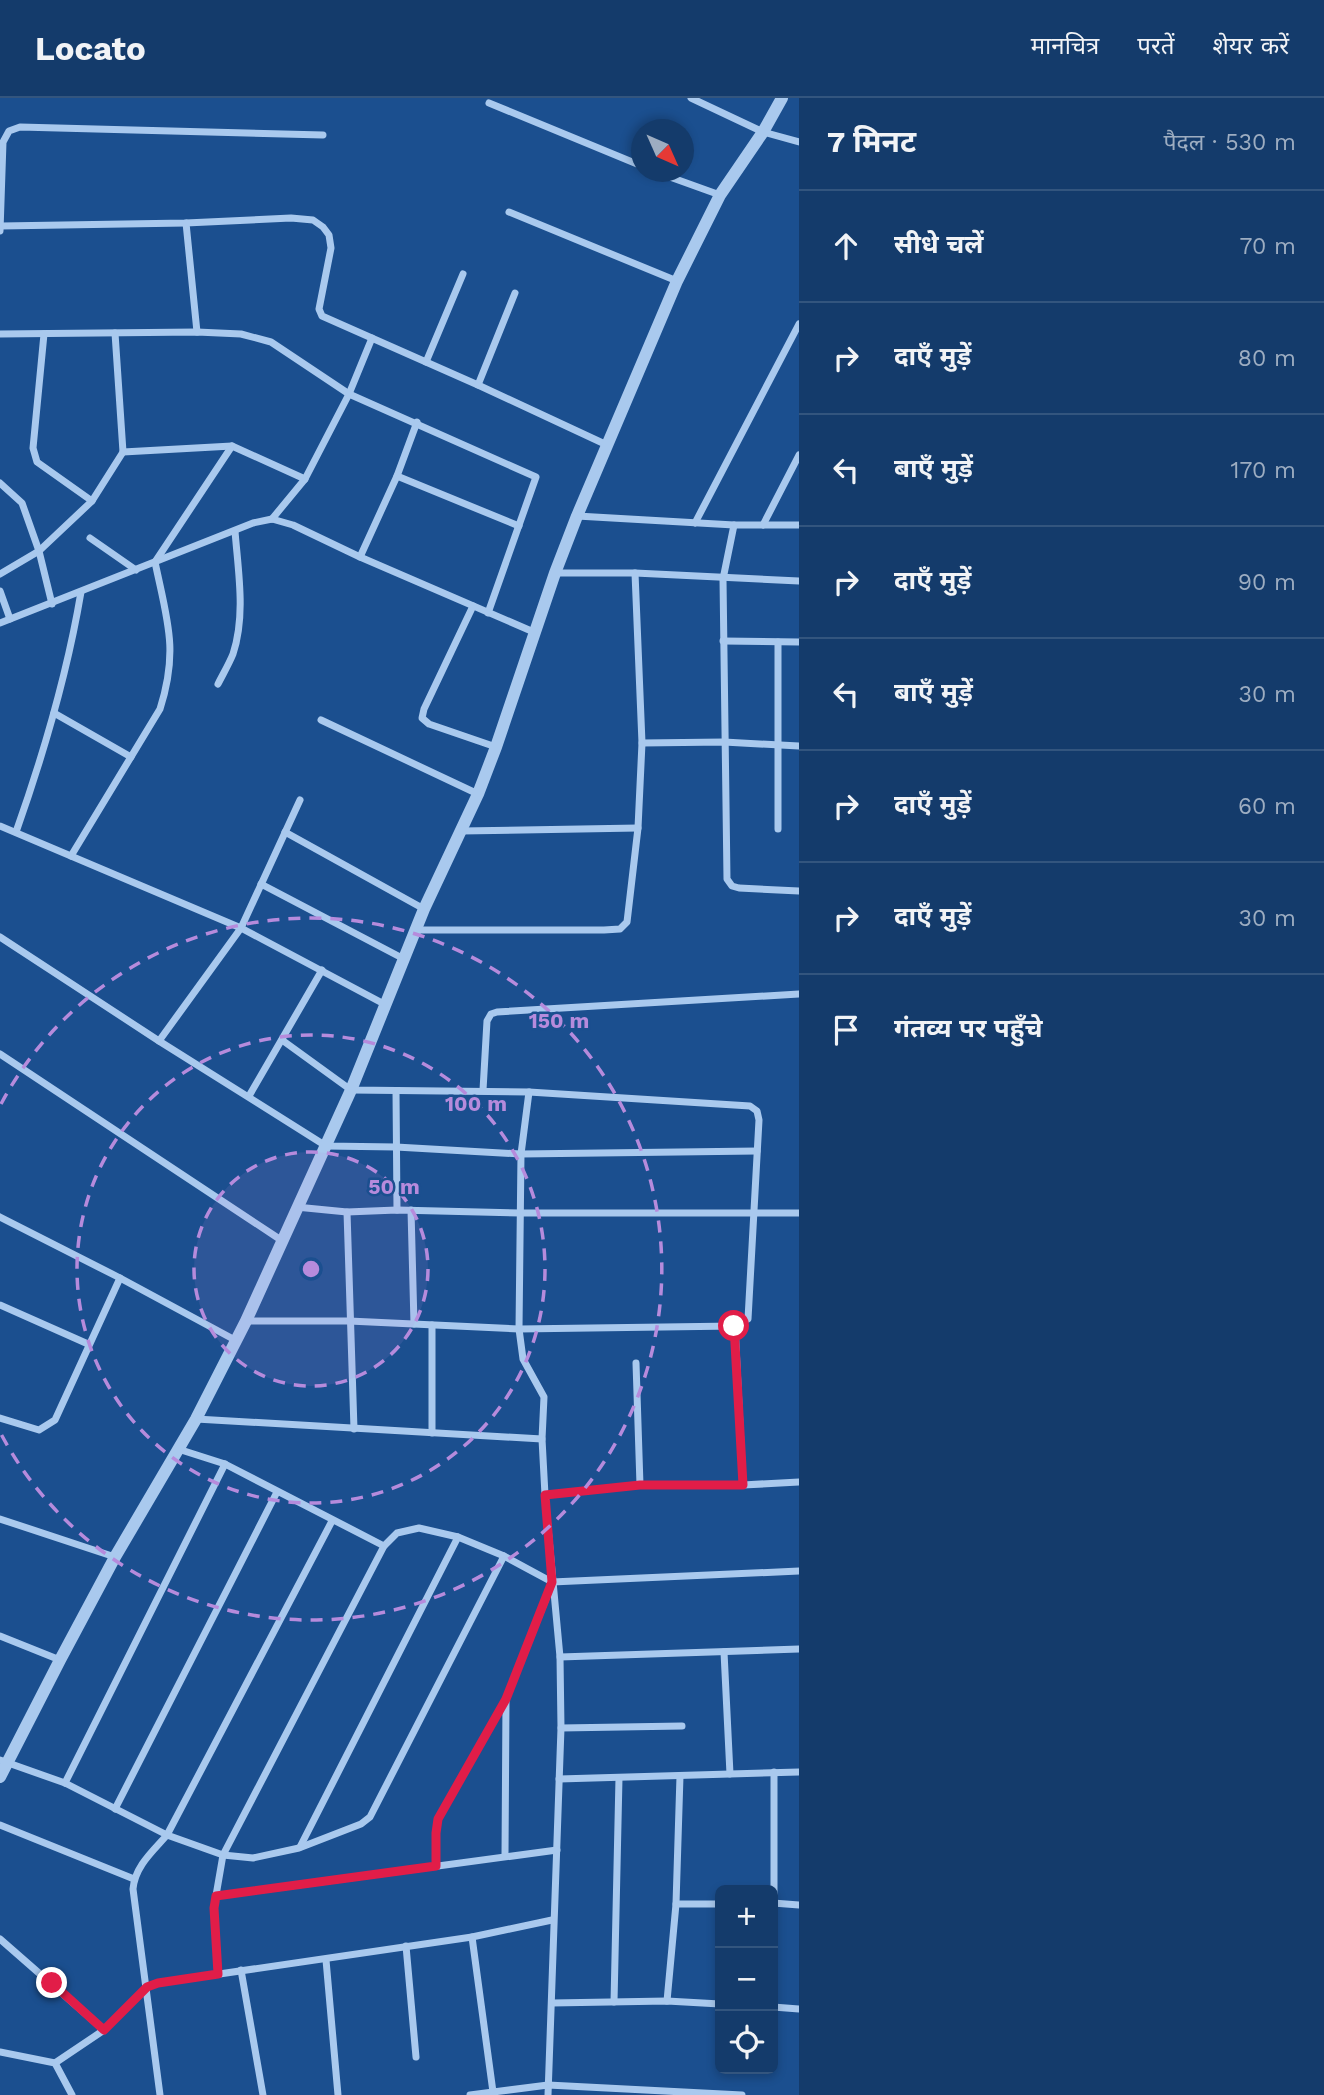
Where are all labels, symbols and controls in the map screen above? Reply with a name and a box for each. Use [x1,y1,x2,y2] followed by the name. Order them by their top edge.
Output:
[35,29,146,68] text: Locato
[1031,32,1099,60] text: मानचित्र
[1137,32,1175,60] text: परतें
[1213,32,1289,60] text: शेयर करें
[631,119,694,182] north arrow
[827,124,916,159] text: 7 मिनट
[1163,129,1296,156] text: पैदल · 530 m
[827,227,865,265] icon: ahead
[894,229,983,259] text: सीधे चलें
[1239,233,1296,260] text: 70 m
[827,339,865,377] icon: right
[894,341,971,371] text: दाएँ मुड़ें
[1238,345,1296,372] text: 80 m
[827,451,865,489] icon: left
[894,453,973,483] text: बाएँ मुड़ें
[1231,457,1296,484] text: 170 m
[827,563,865,601] icon: right
[894,565,971,595] text: दाएँ मुड़ें
[1238,569,1296,596] text: 90 m
[827,675,865,713] icon: left
[894,677,973,707] text: बाएँ मुड़ें
[1239,681,1296,708] text: 30 m
[827,787,865,825] icon: right
[894,789,971,819] text: दाएँ मुड़ें
[1238,793,1296,820] text: 60 m
[827,899,865,937] icon: right
[894,901,971,931] text: दाएँ मुड़ें
[1239,905,1296,932] text: 30 m
[529,1008,589,1033] text: 150 m
[827,1011,865,1049] icon: arrive
[894,1013,1043,1043] text: गंतव्य पर पहुँचे
[445,1091,507,1116] text: 100 m
[368,1174,420,1199] text: 50 m
[299,1257,323,1281] centre of rings
[718,1310,749,1341] route start
[715,1885,778,2074] map controls
[715,1885,778,1948] button: +
[715,1948,778,2011] button: −
[36,1967,67,1998] route end
[715,2011,778,2074] button: locate

